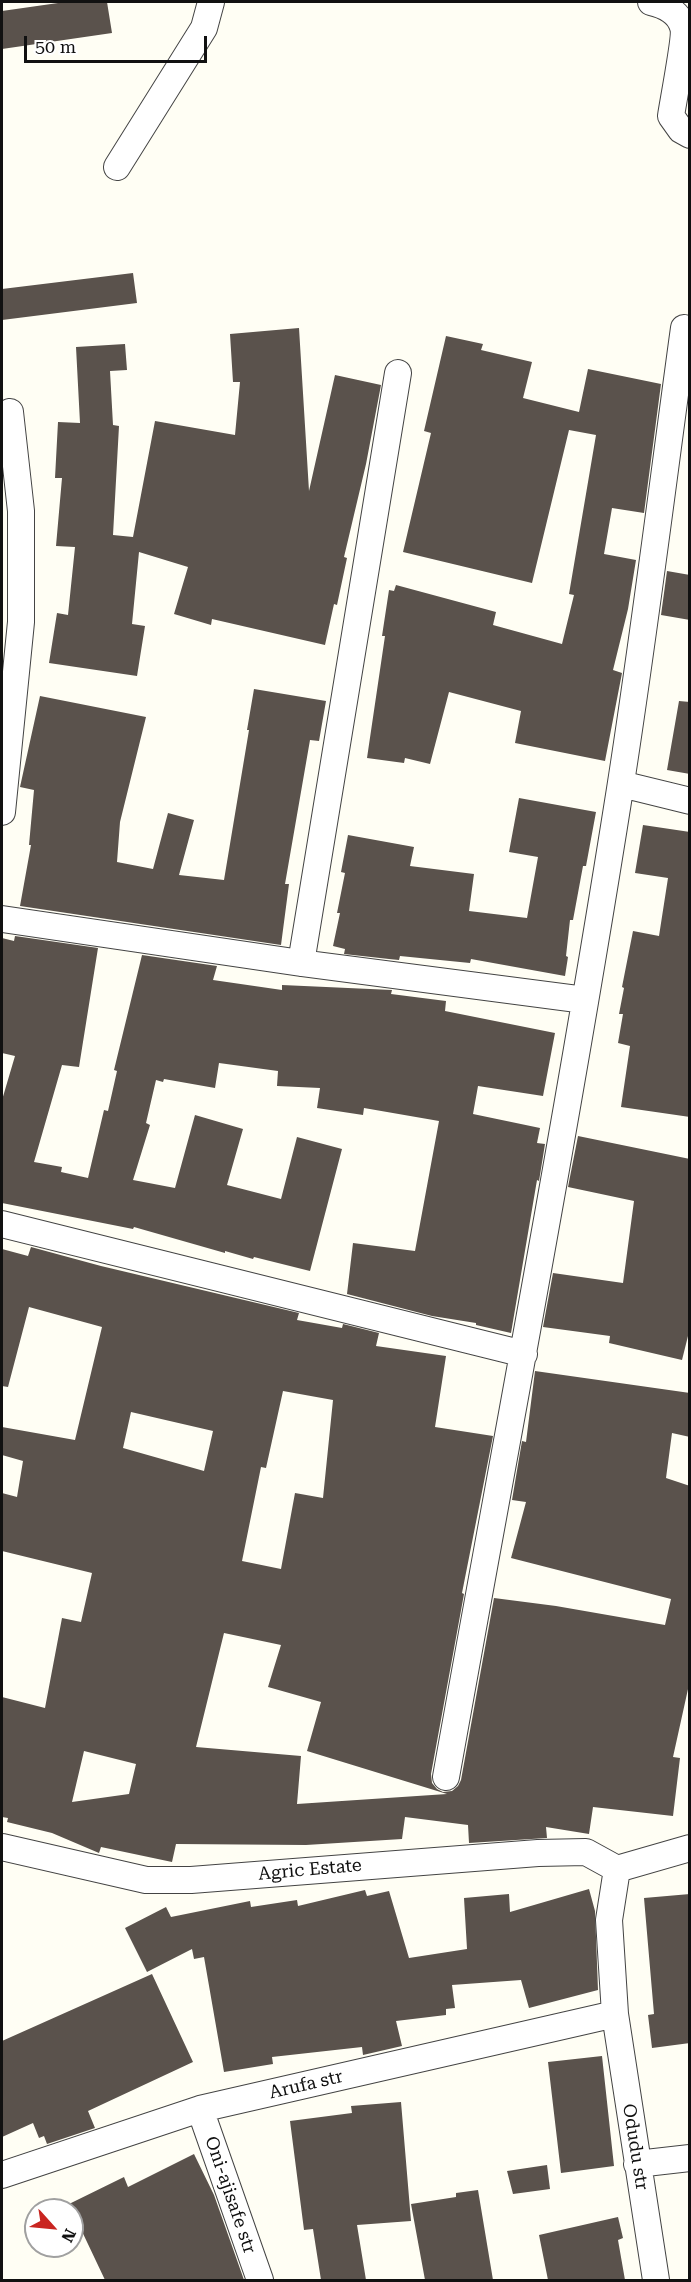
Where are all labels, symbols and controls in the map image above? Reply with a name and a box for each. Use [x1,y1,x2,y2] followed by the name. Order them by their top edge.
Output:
[27,24,210,62] scale bar
[35,36,76,57] text: 50 m
[257,1855,363,1885] street label: Agric Estate
[267,2066,345,2104] street label: Arufa str
[618,2102,652,2192] street label: Odudu str
[200,2133,260,2257] street label: Oni-ajisafe str
[24,2198,84,2258] north arrow
[57,2226,80,2245] text: N

